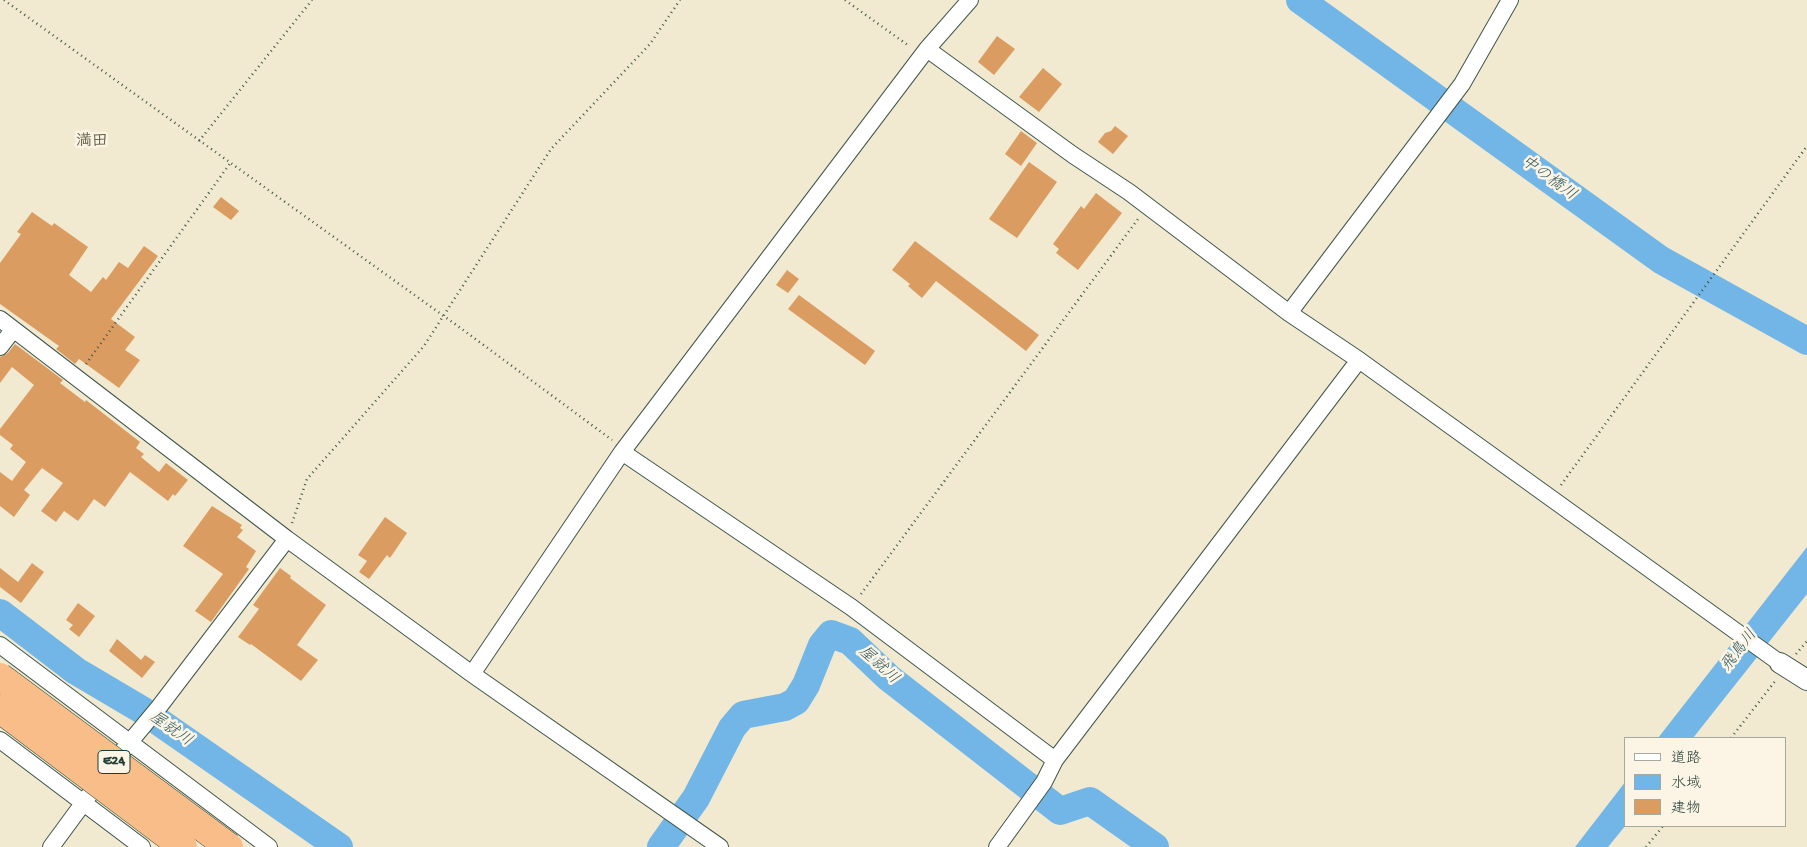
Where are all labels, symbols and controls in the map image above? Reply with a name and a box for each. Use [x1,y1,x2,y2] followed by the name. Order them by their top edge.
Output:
[76,133,108,153] district label: 満田
[1516,152,1580,206] water label: 中の橋川
[1718,626,1762,676] water label: 飛鳥川
[854,643,902,689] water label: 屋就川
[145,708,195,752] water label: 屋就川
[1624,737,1787,827] legend
[98,750,130,774] road number: E24
[1671,750,1701,768] text: 道路
[1671,775,1701,793] text: 水域
[1671,800,1701,818] text: 建物

